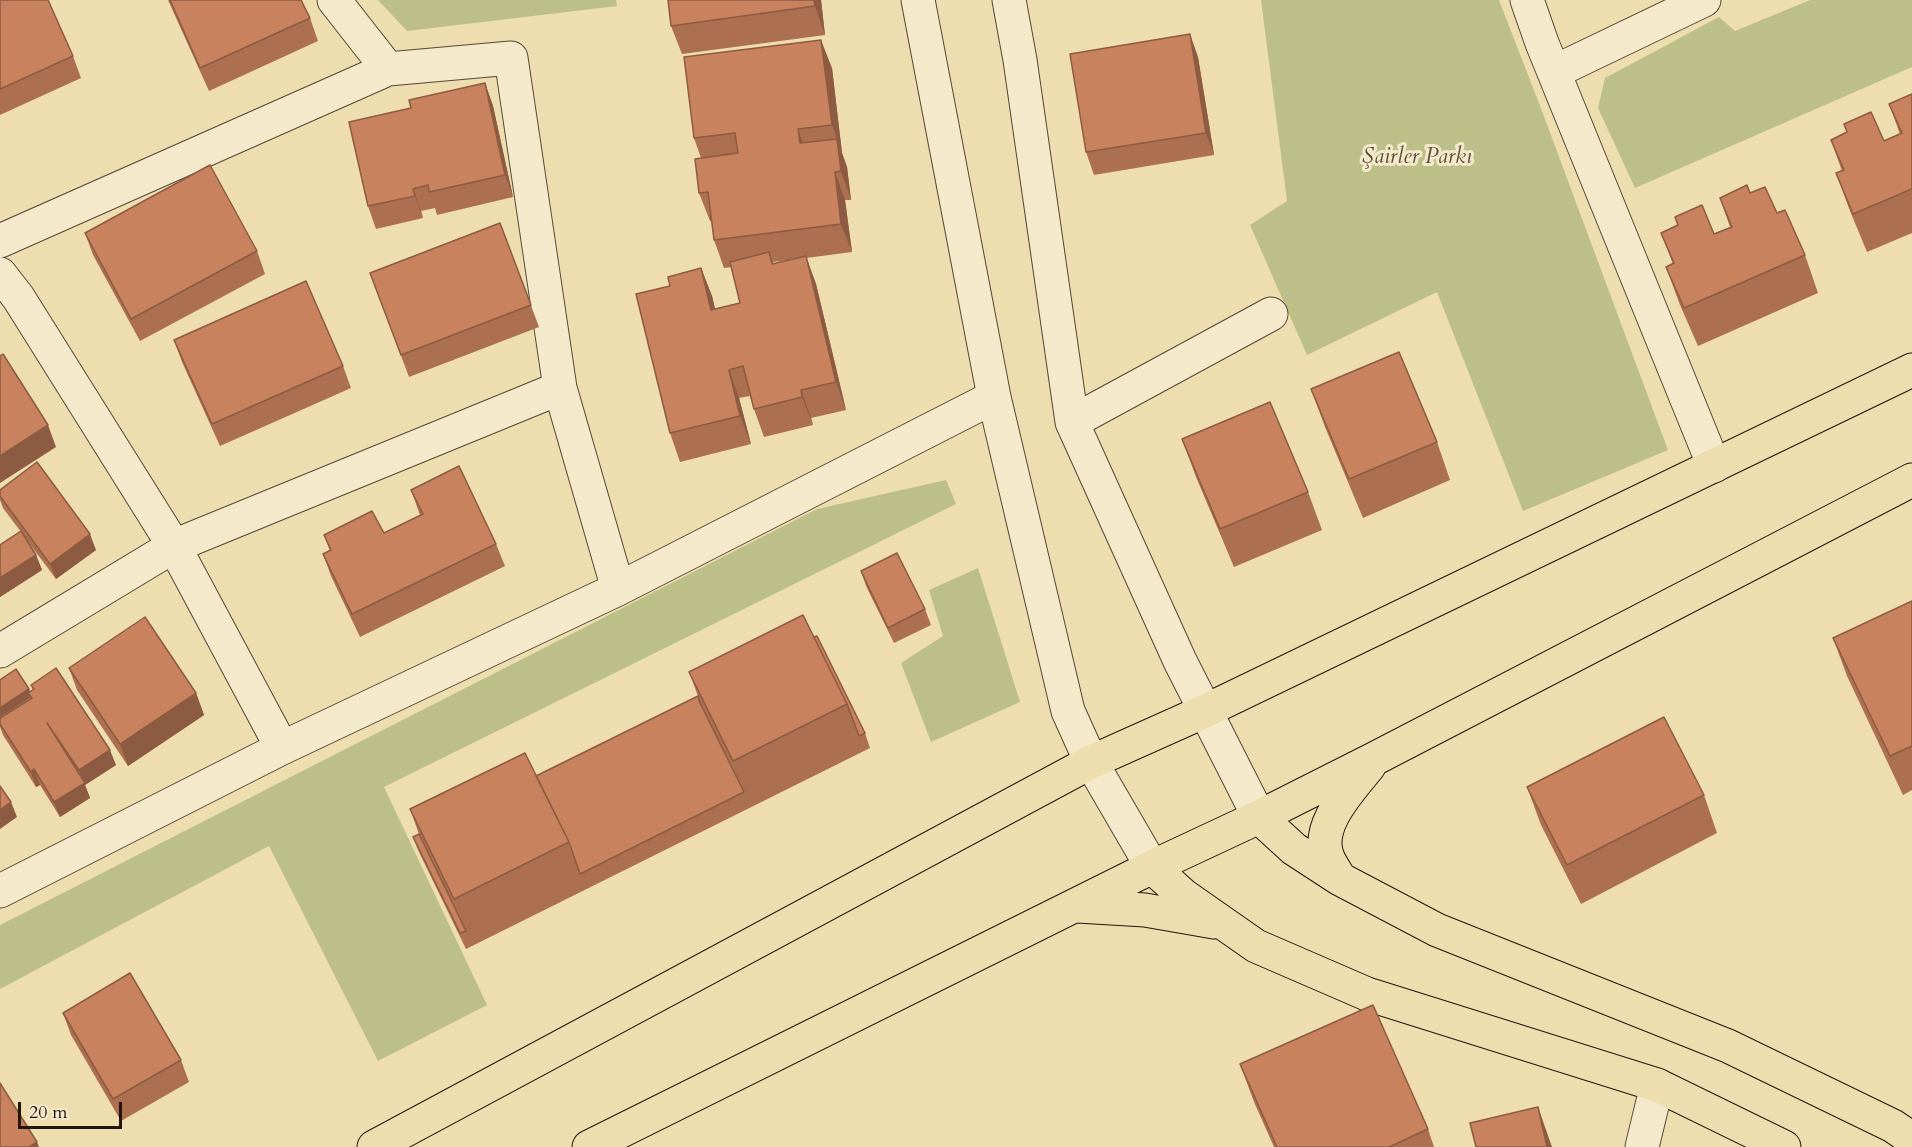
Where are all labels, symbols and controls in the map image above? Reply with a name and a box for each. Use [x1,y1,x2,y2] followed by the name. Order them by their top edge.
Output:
[1362,145,1472,171] park label: Şairler Parkı
[21,1090,124,1128] scale bar
[29,1100,68,1125] text: 20 m

